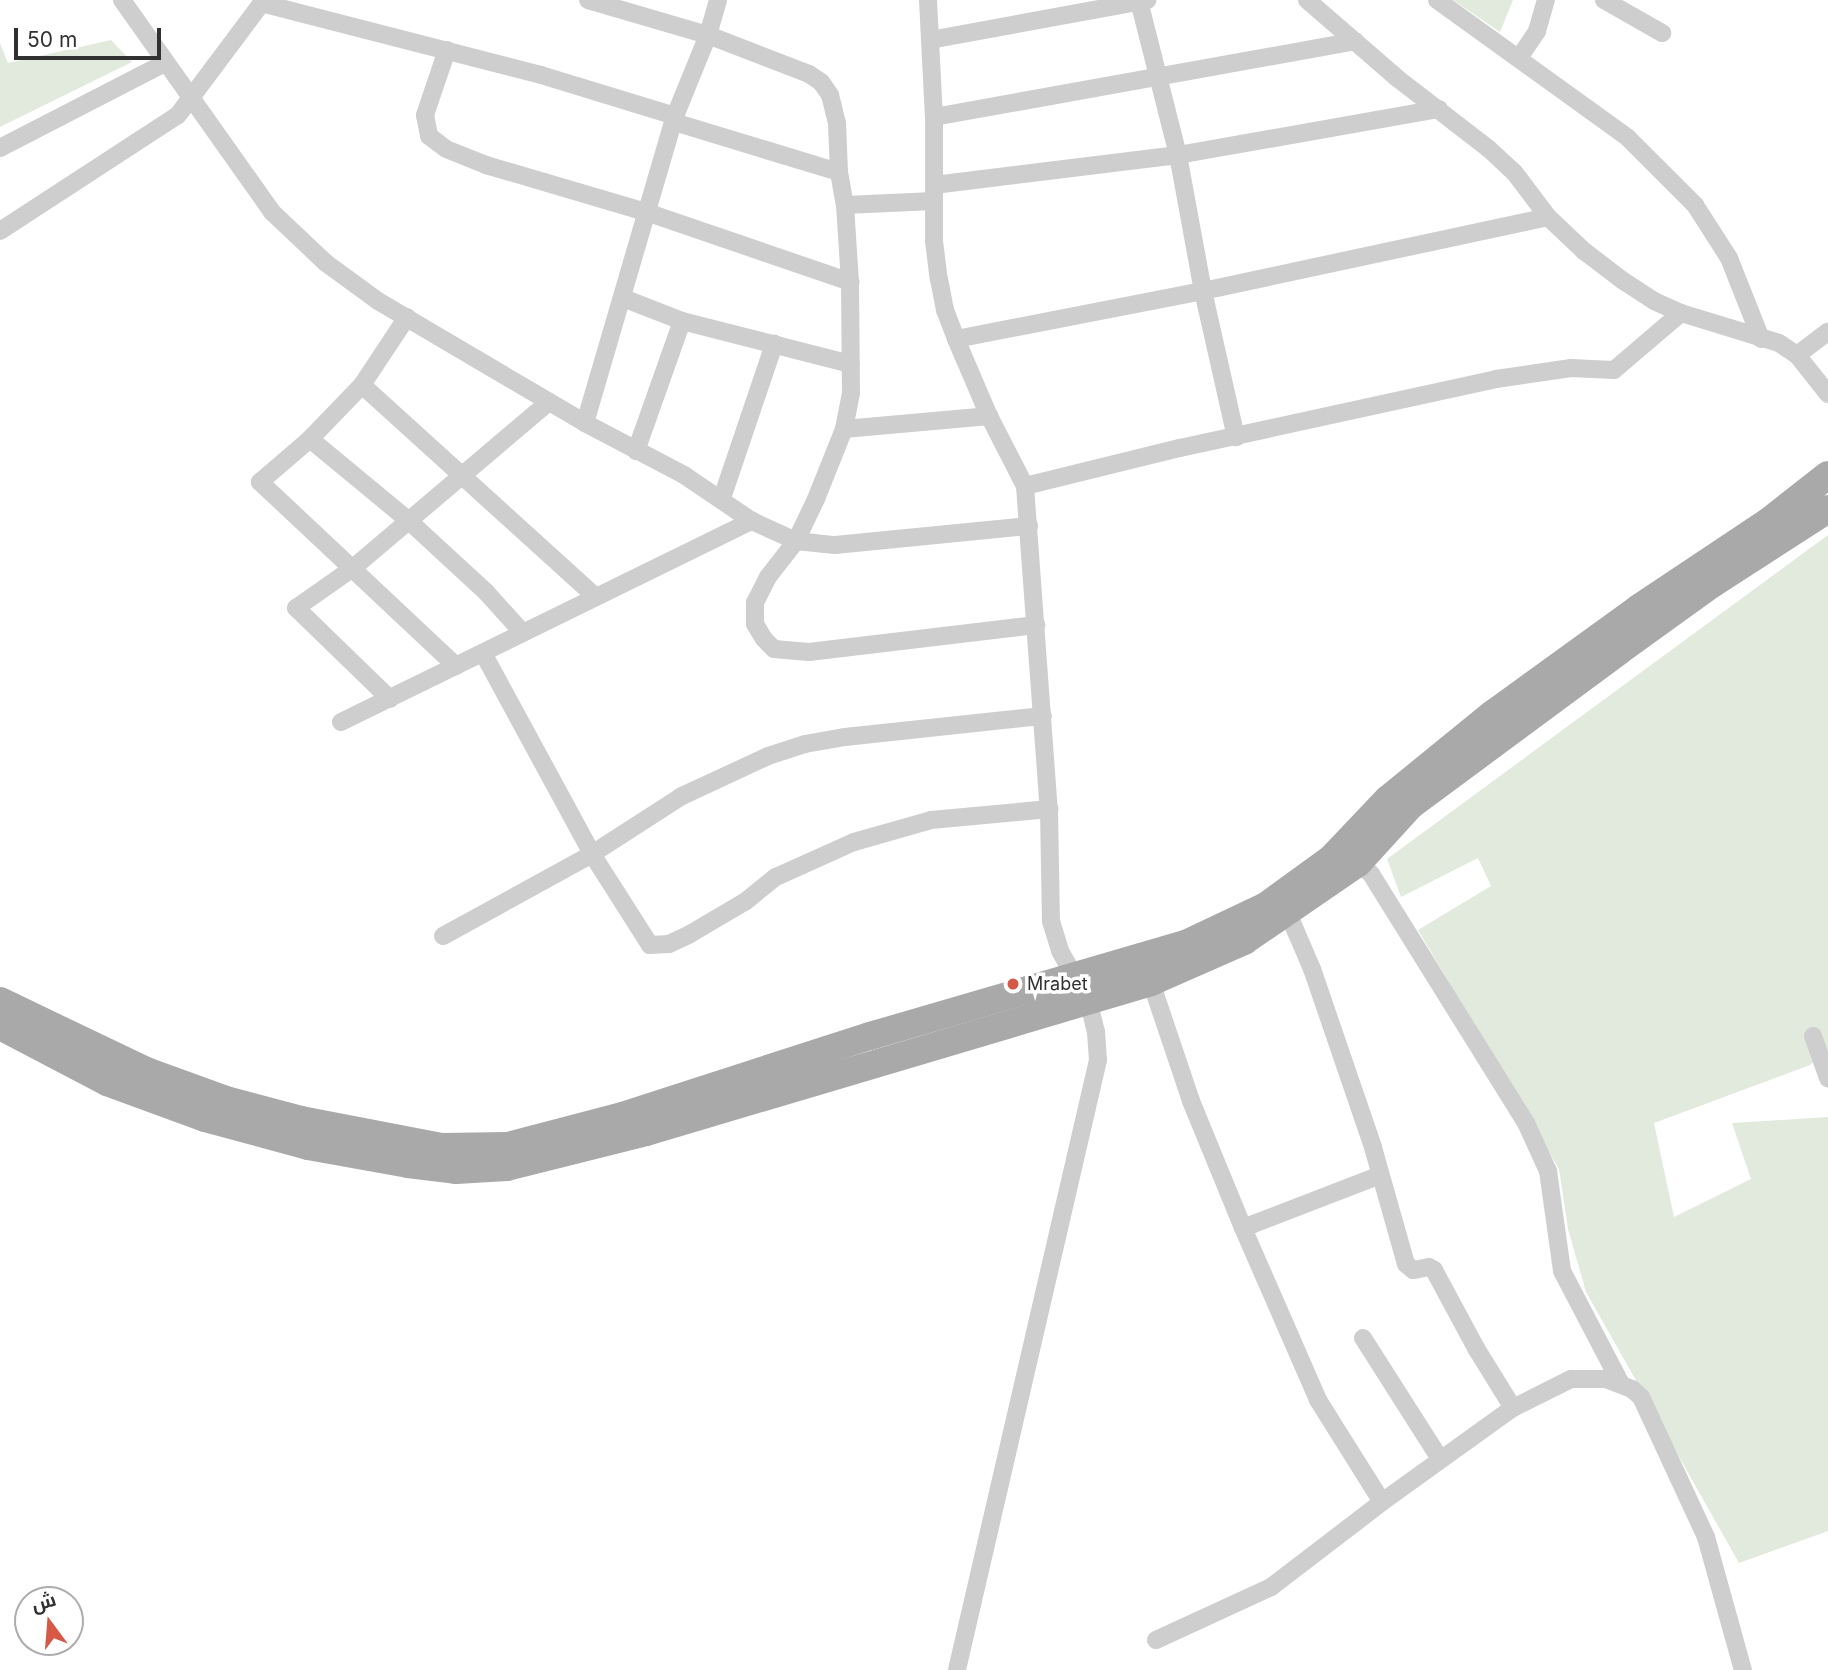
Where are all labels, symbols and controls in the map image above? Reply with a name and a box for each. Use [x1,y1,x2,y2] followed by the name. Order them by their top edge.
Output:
[18,14,164,58] scale bar
[27,27,77,52] text: 50 m
[1027,973,1088,995] place label: Mrabet
[1005,976,1021,992] marker: Mrabet
[14,1586,84,1656] north arrow
[29,1588,59,1617] text: ش

